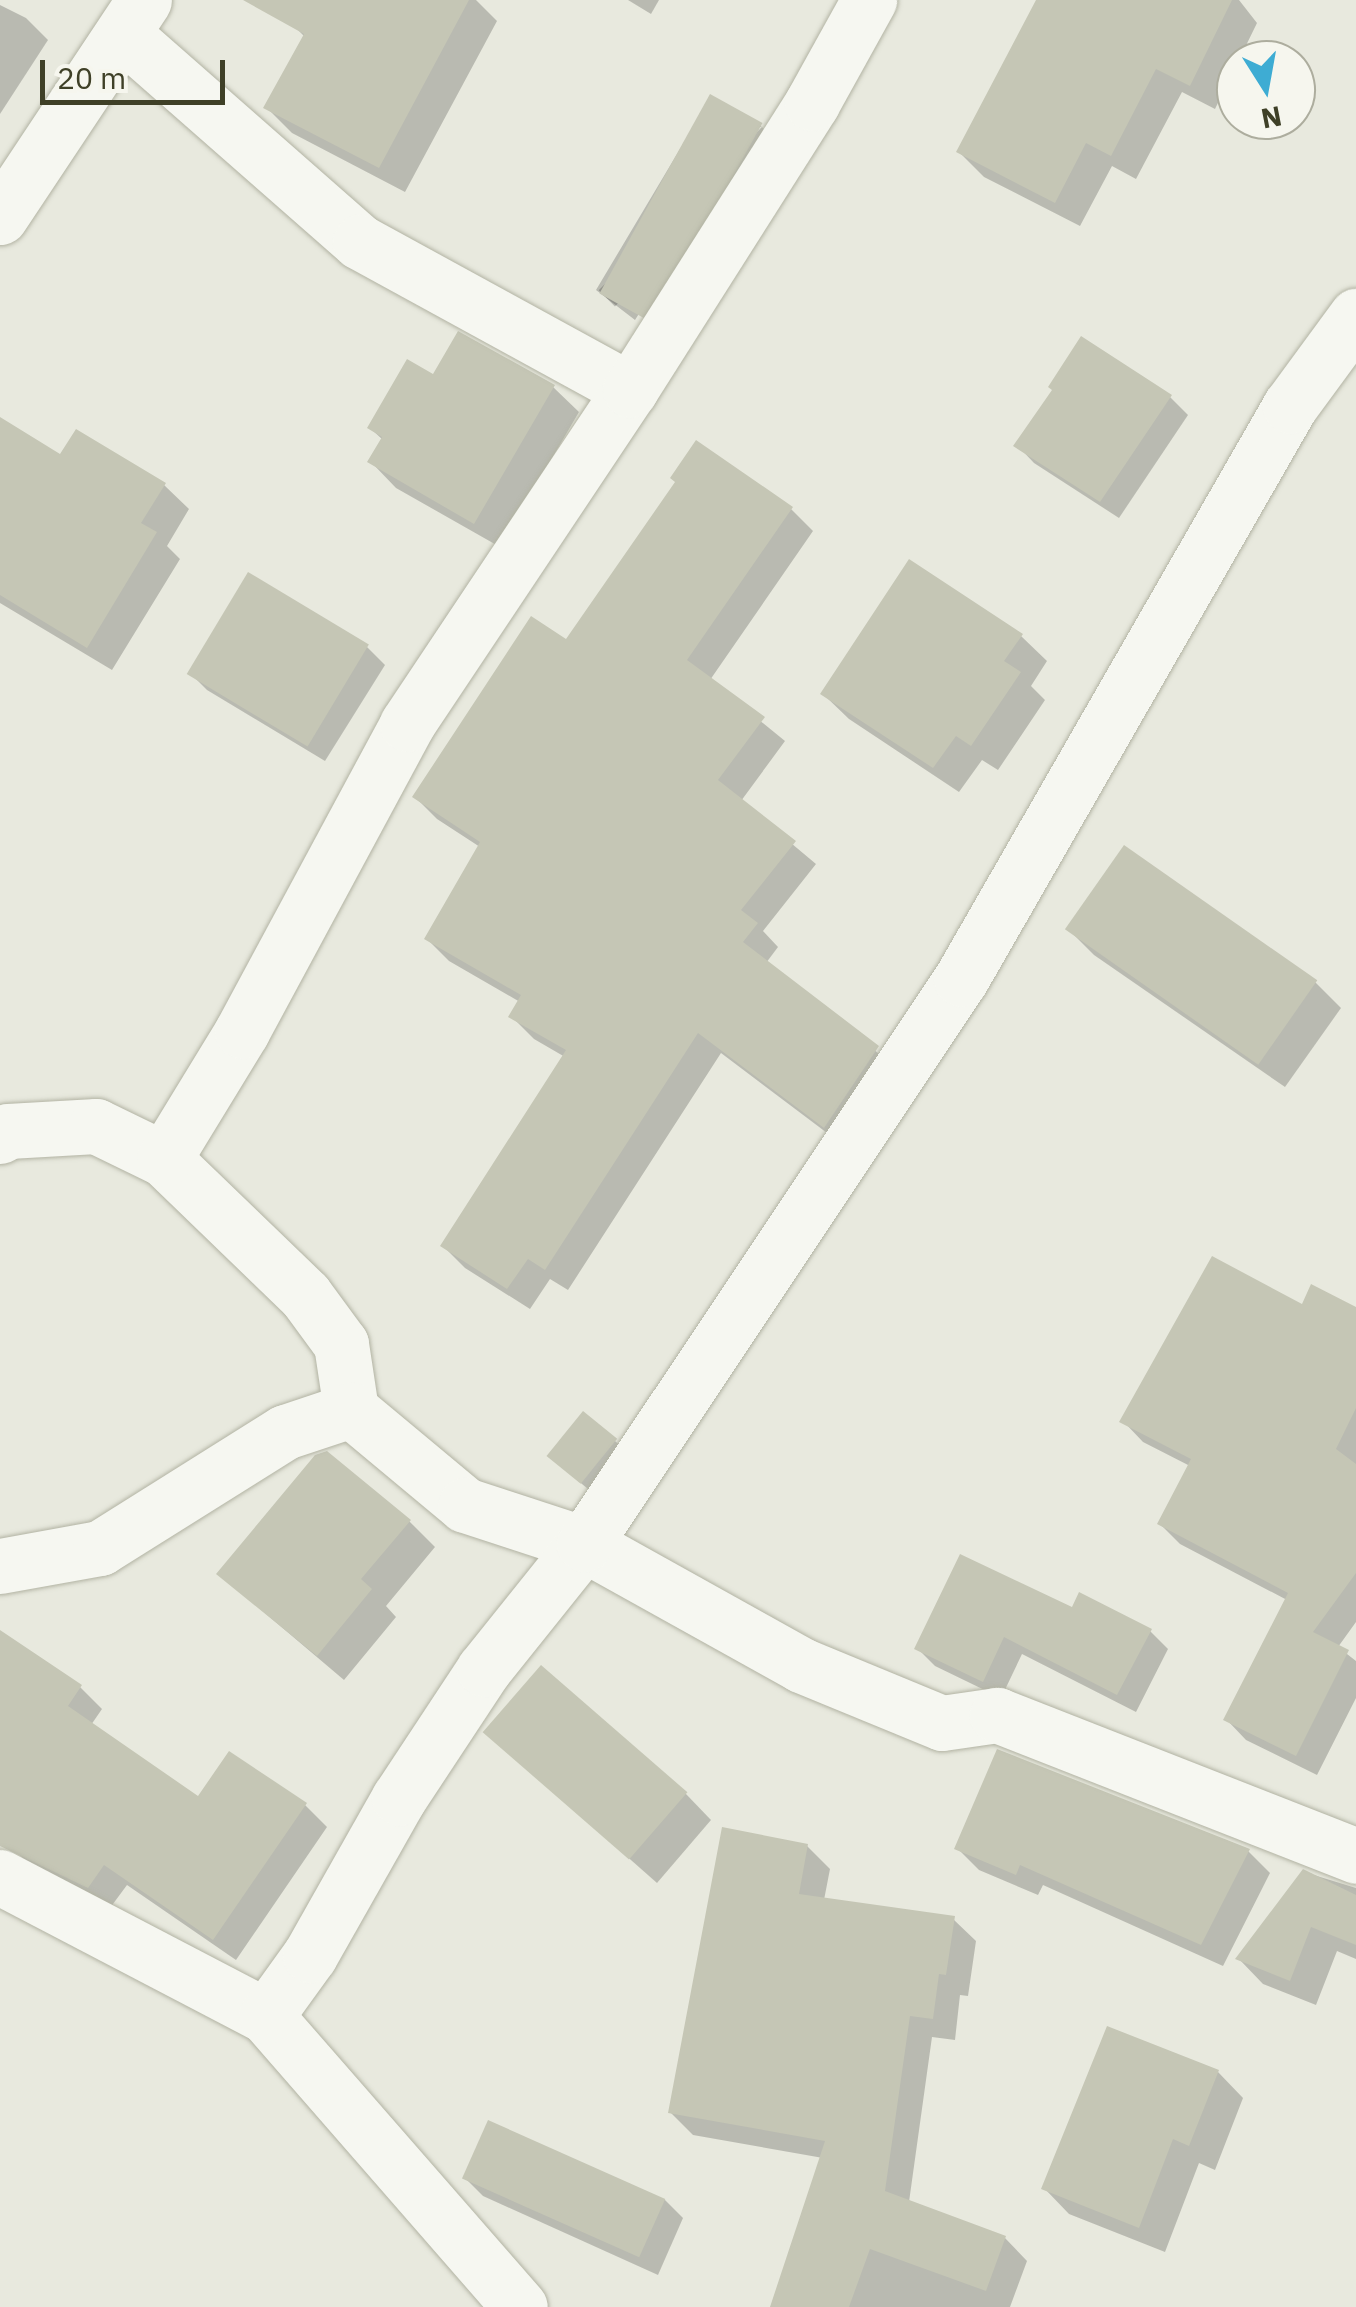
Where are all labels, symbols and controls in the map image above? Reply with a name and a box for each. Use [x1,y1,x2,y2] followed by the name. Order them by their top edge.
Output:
[45,40,230,102] scale bar
[1216,40,1316,140] north arrow
[57,58,126,97] text: 20 m
[1258,98,1285,138] text: N

